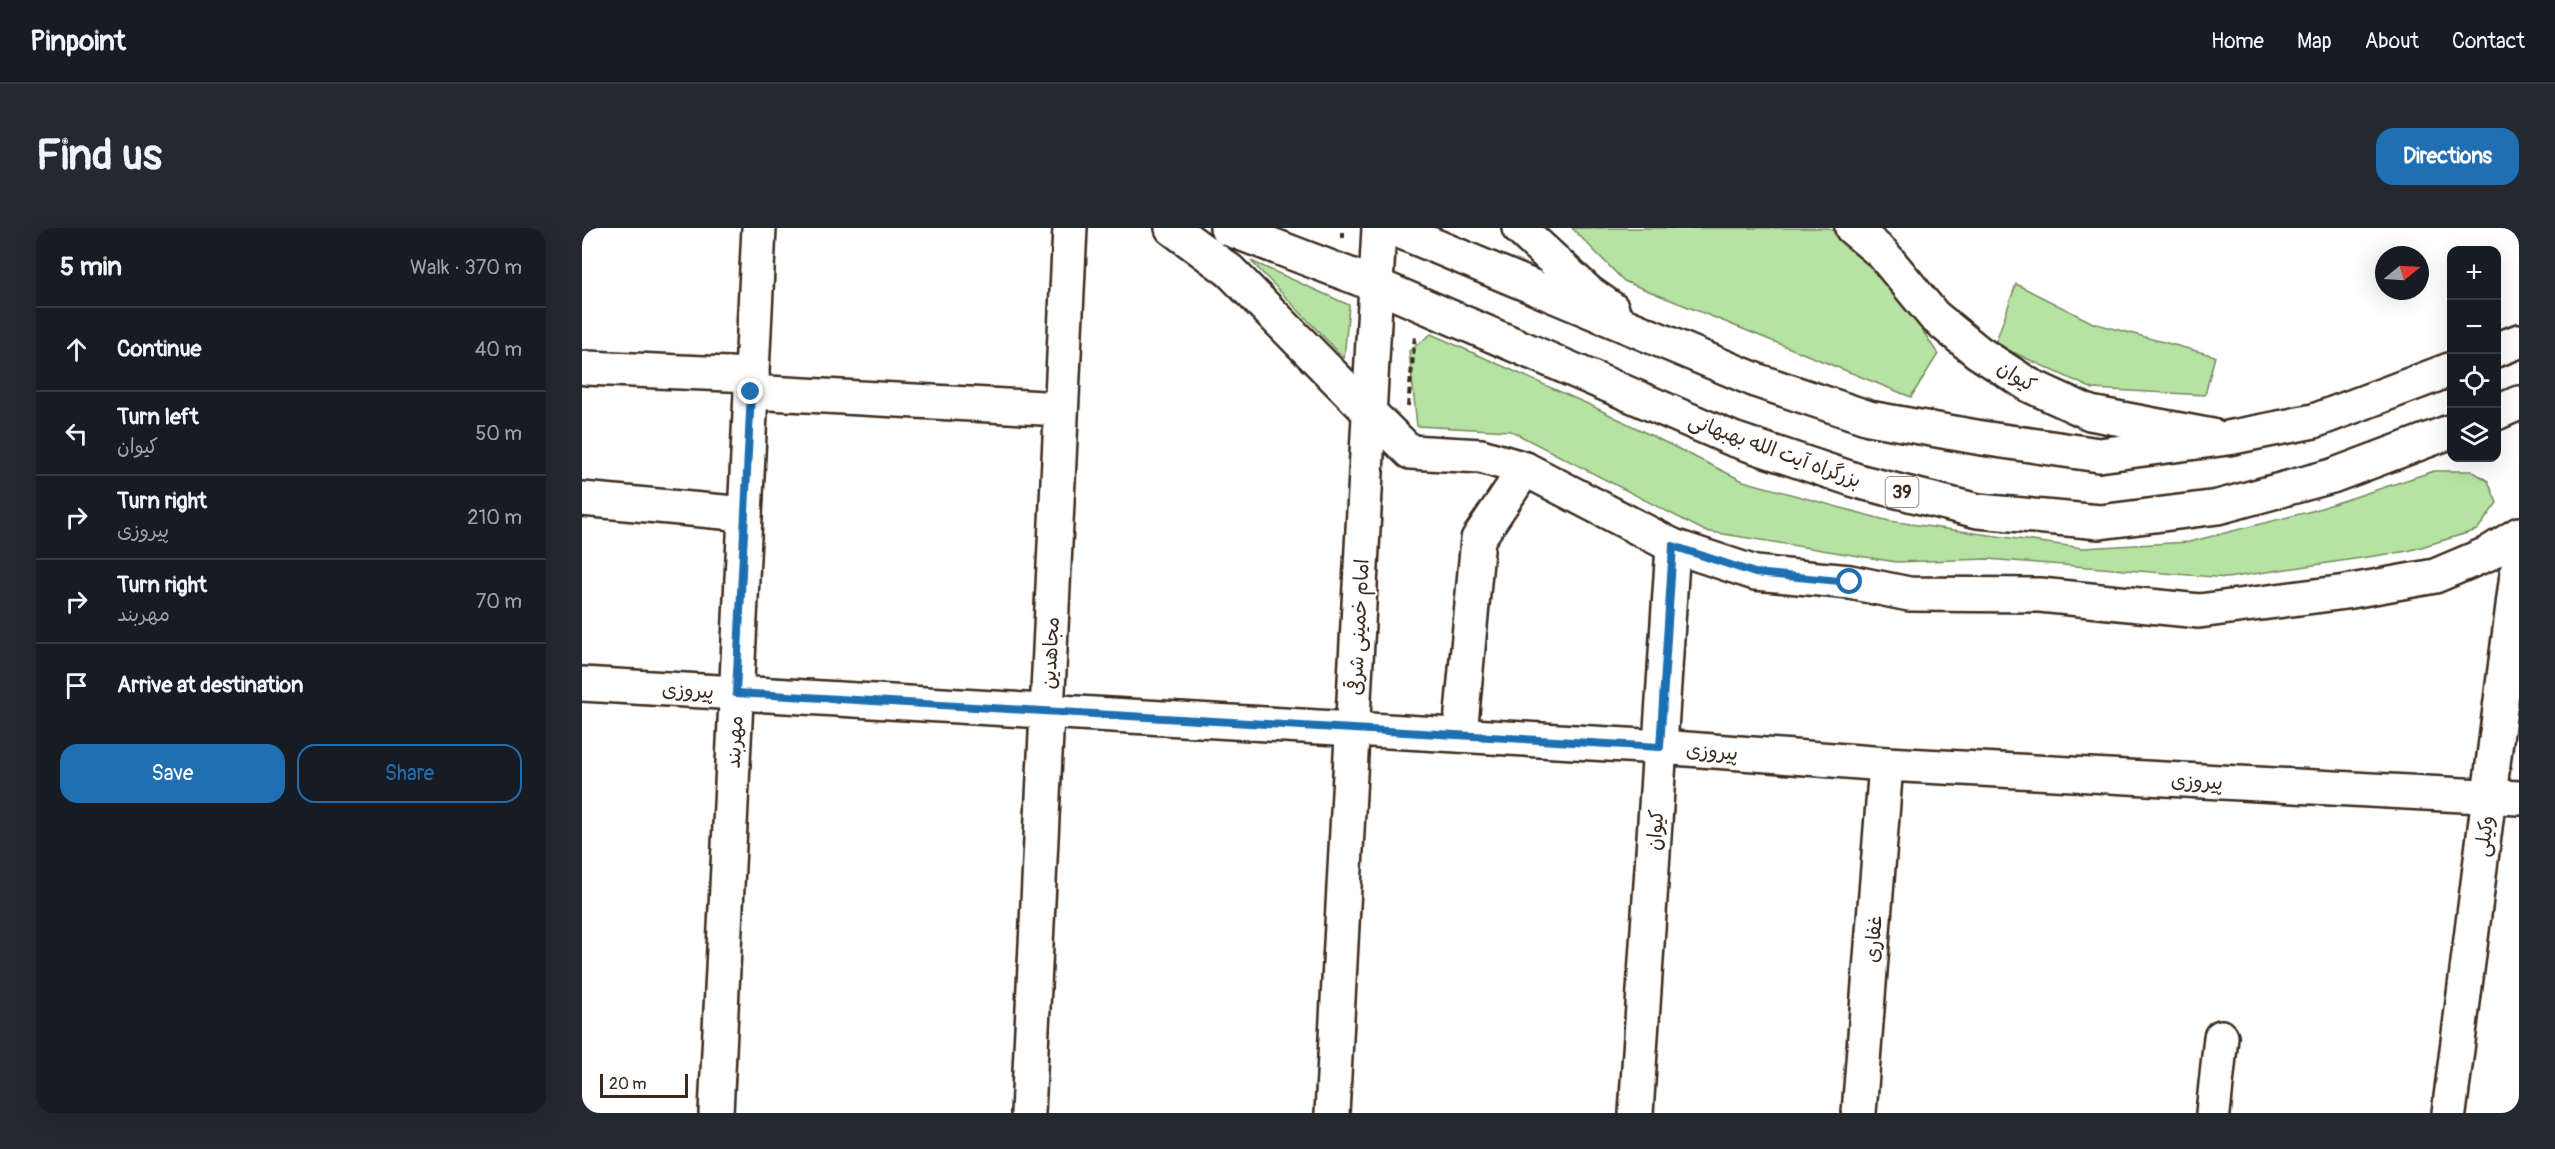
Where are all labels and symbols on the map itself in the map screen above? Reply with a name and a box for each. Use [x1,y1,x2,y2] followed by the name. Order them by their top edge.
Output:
[2375,246,2429,300] north arrow
[1993,355,2041,398] street label: کیوان
[737,378,763,404] route end
[1685,408,1864,493] street label: بزرگراه آیت الله بهبهانی
[1886,477,1918,507] road number: 39
[1341,558,1377,696] street label: امام خمینی شرقی
[1836,568,1862,594] route start
[1036,616,1065,690] street label: مجاهدین
[661,677,715,704] street label: پیروزی
[721,715,748,769] street label: مهربند
[1685,737,1739,766] street label: پیروزی
[2170,768,2224,795] street label: پیروزی
[1642,809,1669,852] street label: کیوان
[2470,814,2499,858] street label: وکیلی
[1859,914,1888,964] street label: غفاری
[600,1071,688,1098] scale bar

